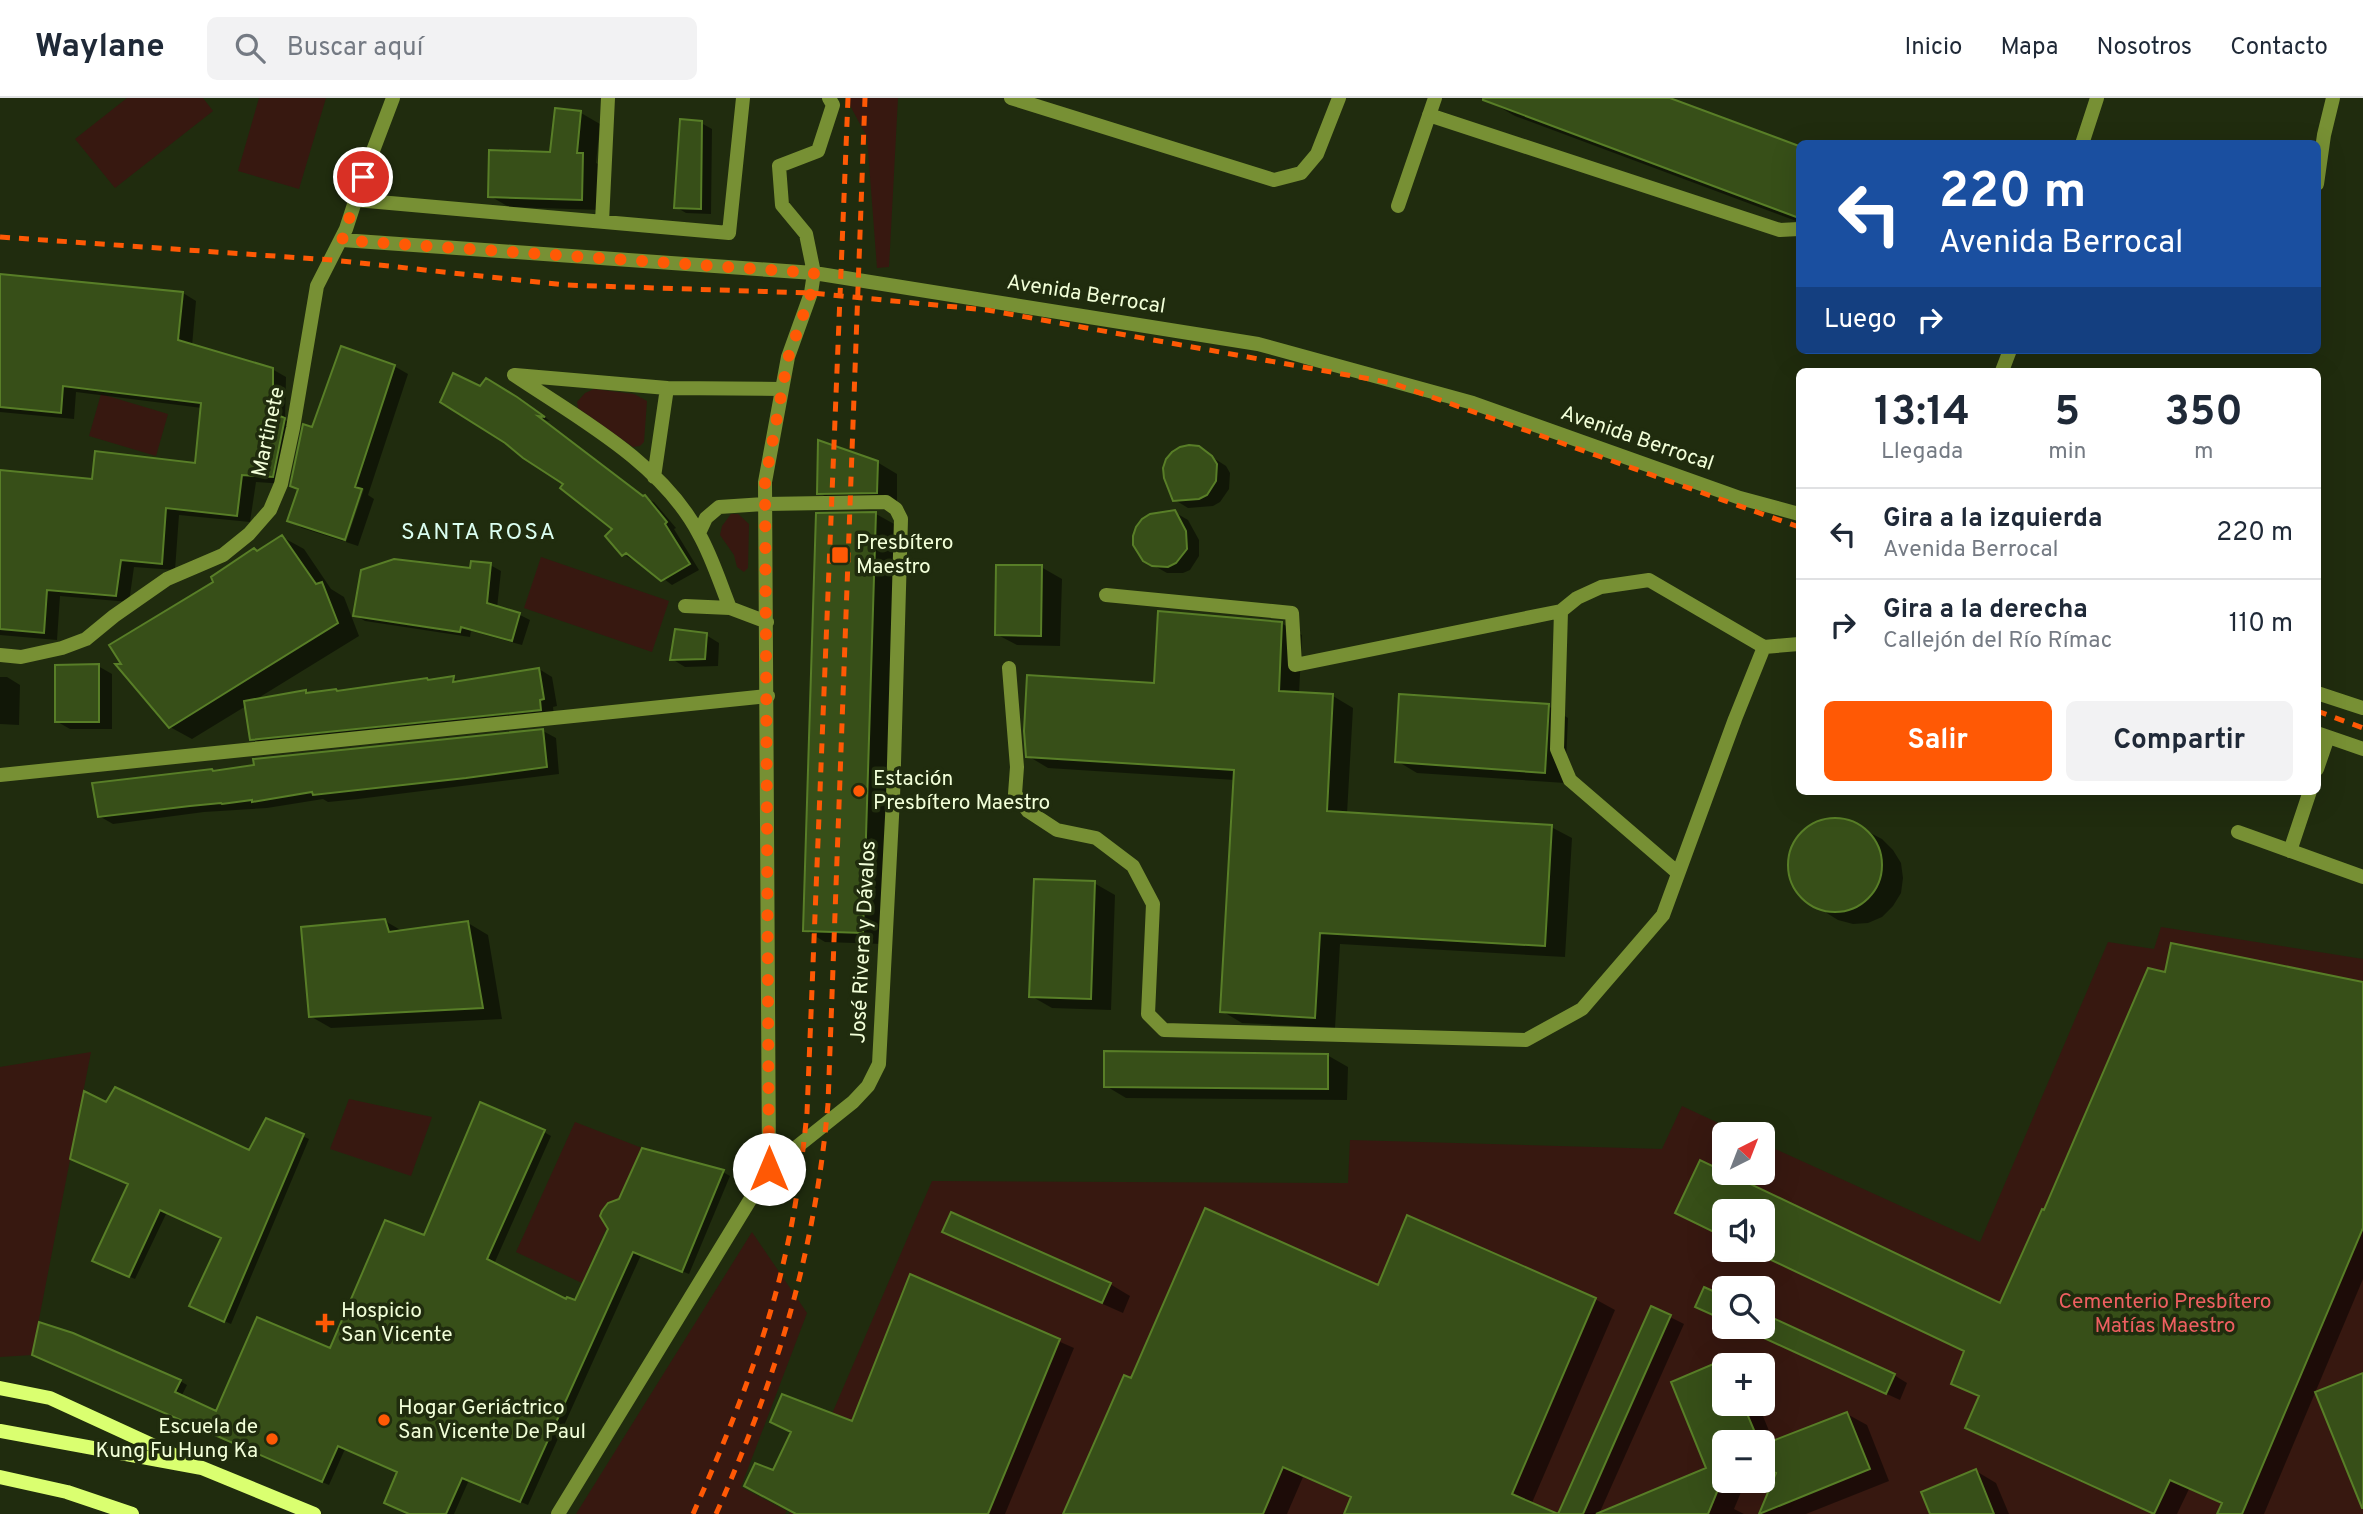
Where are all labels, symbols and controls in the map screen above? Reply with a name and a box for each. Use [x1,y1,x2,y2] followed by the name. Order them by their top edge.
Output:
[207,17,697,80] search box
[35,27,165,69] text: Waylane
[231,29,269,67] icon: search
[287,32,423,65] text: Buscar aquí
[1905,33,1962,63] text: Inicio
[2000,33,2059,63] text: Mapa
[2097,33,2192,63] text: Nosotros
[2230,33,2328,63] text: Contacto
[333,147,393,207] pin
[344,158,382,196] icon: arrive
[1939,163,2086,225] text: 220 m
[1824,168,1915,259] icon: left
[1939,224,2183,264] text: Avenida Berrocal
[1005,269,1167,321] street label: Avenida Berrocal
[1911,301,1949,339] icon: right
[1824,304,1897,337] text: Luego
[246,385,292,479] street label: Martinete
[1874,387,1970,440] text: 13:14
[2054,387,2080,440] text: 5
[2165,387,2243,440] text: 350
[1557,400,1717,478] street label: Avenida Berrocal
[1881,438,1963,467] text: Llegada
[2048,438,2086,467] text: min
[2194,438,2213,467] text: m
[1883,503,2102,536] text: Gira a la izquierda
[1824,515,1862,553] icon: left
[2216,517,2293,550] text: 220 m
[401,519,557,548] district label: SANTA ROSA
[856,530,954,581] place label: Presbítero Maestro
[1883,536,2059,565] text: Avenida Berrocal
[830,545,850,565] marker: Presbítero Maestro
[1883,594,2088,627] text: Gira a la derecha
[1824,606,1862,644] icon: right
[2229,608,2293,641] text: 110 m
[1883,627,2112,656] text: Callejón del Río Rímac
[1824,701,2052,781] button: Salir
[2066,701,2293,781] button: Compartir
[873,766,1050,817] place label: Estación Presbítero Maestro
[851,783,867,799] marker: Estación Presbítero Maestro
[845,840,883,1044] street label: José Rivera y Dávalos
[1712,1122,1774,1185] north arrow
[1712,1122,1775,1493] map controls
[732,1132,806,1206] position arrow
[1712,1199,1775,1262] button: sound
[1712,1276,1775,1339] button: search
[2058,1289,2272,1340] park label: Cementerio Presbítero Matías Maestro
[341,1298,453,1349] place label: Hospicio San Vicente
[315,1313,335,1333] marker: Hospicio San Vicente
[1712,1353,1775,1416] button: +
[398,1395,586,1446] place label: Hogar Geriáctrico San Vicente De Paul
[376,1412,392,1428] marker: Hogar Geriáctrico San Vicente De Paul
[95,1414,258,1465] place label: Escuela de Kung Fu Hung Ka
[1712,1430,1775,1493] button: −
[264,1431,280,1447] marker: Escuela de Kung Fu Hung Ka

